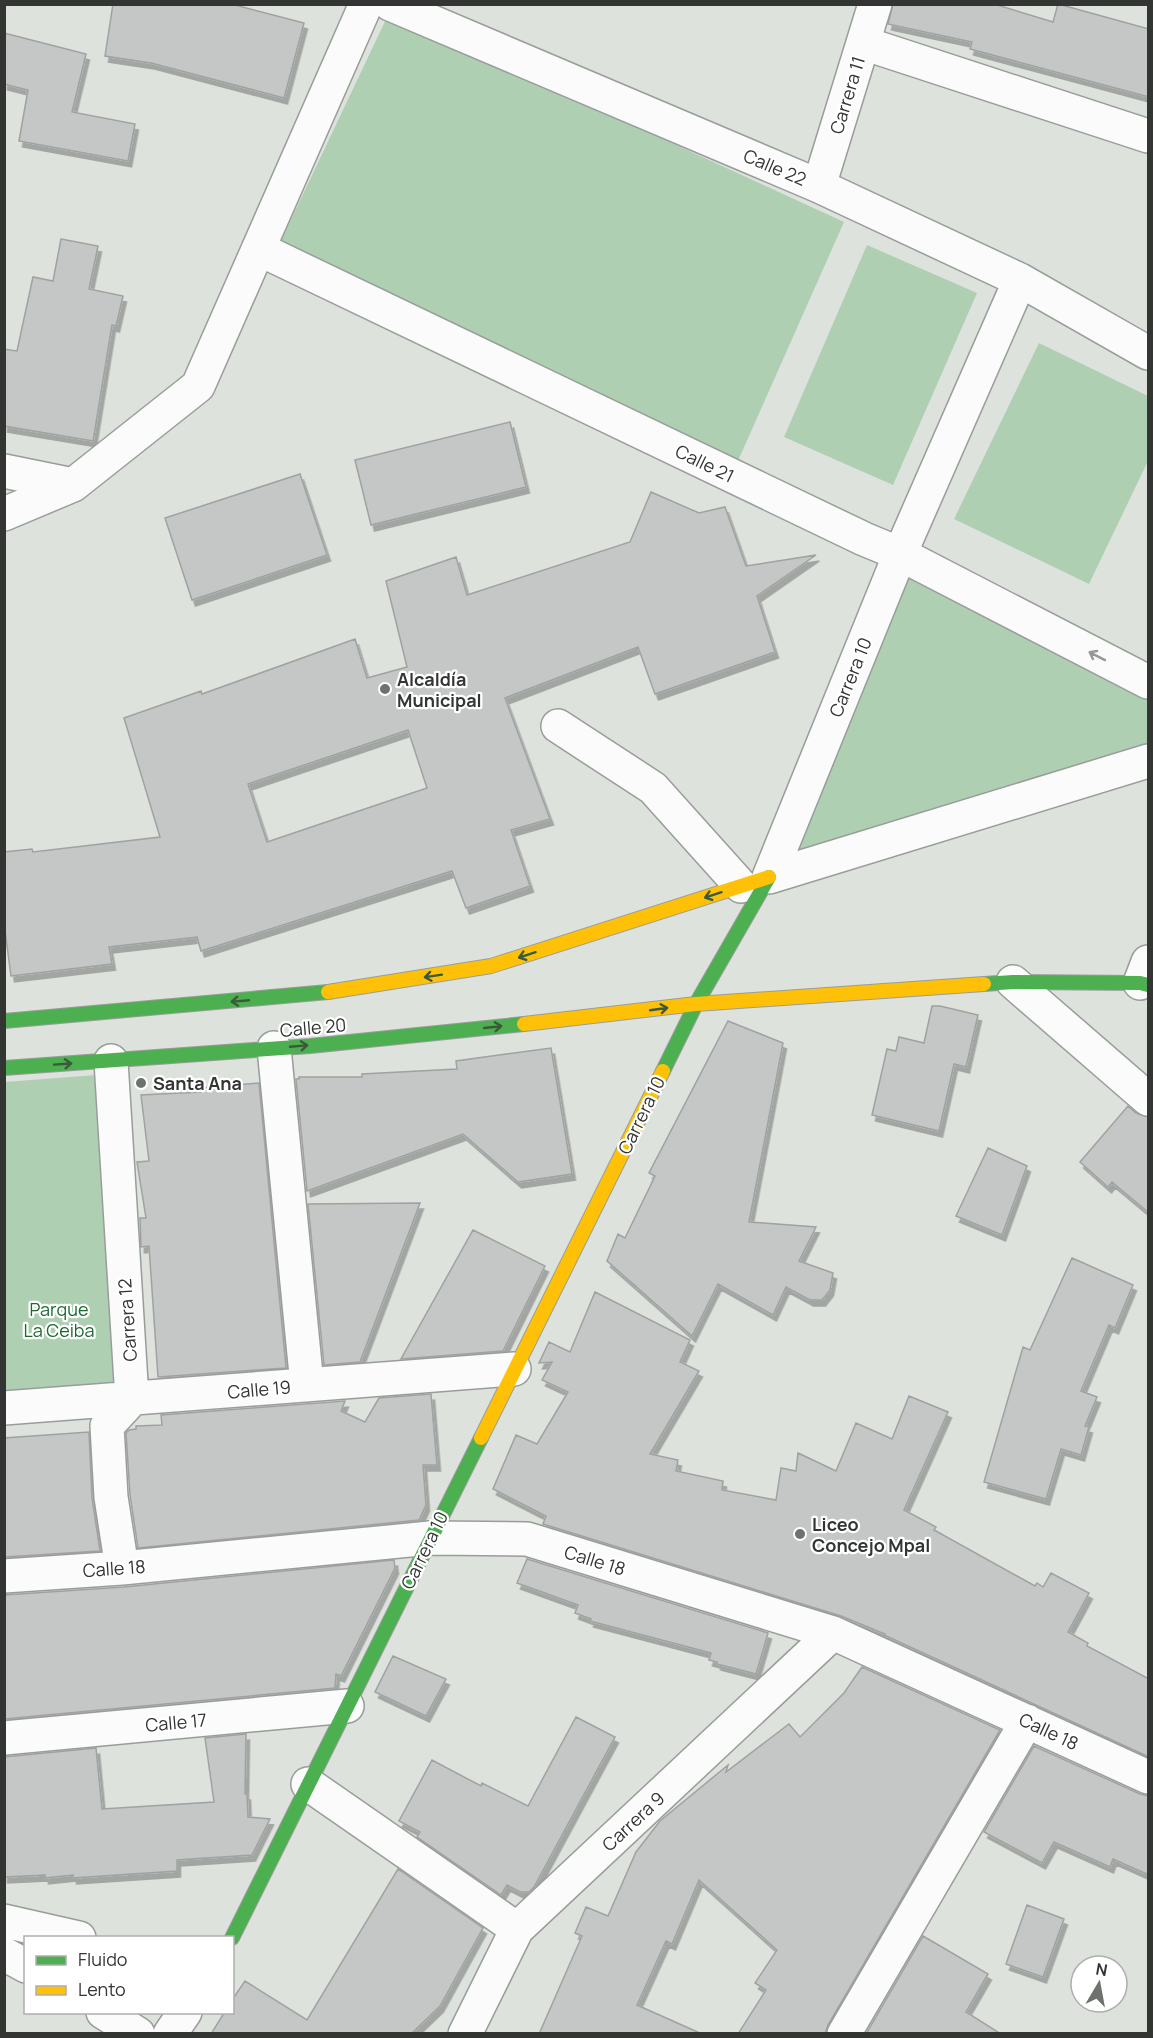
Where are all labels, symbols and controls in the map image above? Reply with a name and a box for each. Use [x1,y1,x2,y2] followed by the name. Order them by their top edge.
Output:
[824,53,870,137] street label: Carrera 11
[740,143,810,191] street label: Calle 22
[672,438,738,488] street label: Calle 21
[823,634,877,720] street label: Carrera 10
[1088,649,1106,661] one-way arrow
[397,667,482,712] place label: Alcaldía Municipal
[378,682,392,696] marker: Alcaldía Municipal
[704,891,723,902] one-way arrow
[518,950,537,961] one-way arrow
[424,970,444,981] one-way arrow
[231,996,250,1007] one-way arrow
[649,1004,669,1015] one-way arrow
[279,1012,347,1042] street label: Calle 20
[483,1021,503,1032] one-way arrow
[289,1041,309,1052] one-way arrow
[52,1058,72,1069] one-way arrow
[153,1071,242,1095] place label: Santa Ana
[612,1072,670,1158] street label: Carrera 10
[134,1076,148,1090] marker: Santa Ana
[112,1278,142,1362] street label: Carrera 12
[23,1297,95,1342] park label: Parque La Ceiba
[226,1374,292,1404] street label: Calle 19
[395,1507,453,1593] street label: Carrera 10
[812,1512,930,1557] place label: Liceo Concejo Mpal
[793,1527,807,1541] marker: Liceo Concejo Mpal
[561,1539,629,1581] street label: Calle 18
[82,1554,146,1582] street label: Calle 18
[144,1707,208,1737] street label: Calle 17
[1015,1707,1083,1755] street label: Calle 18
[597,1786,669,1856] street label: Carrera 9
[24,1936,234,2014] legend
[78,1947,127,1971] text: Fluido
[1069,1954,1129,2014] north arrow
[1094,1957,1109,1981] text: N
[78,1977,126,2001] text: Lento

